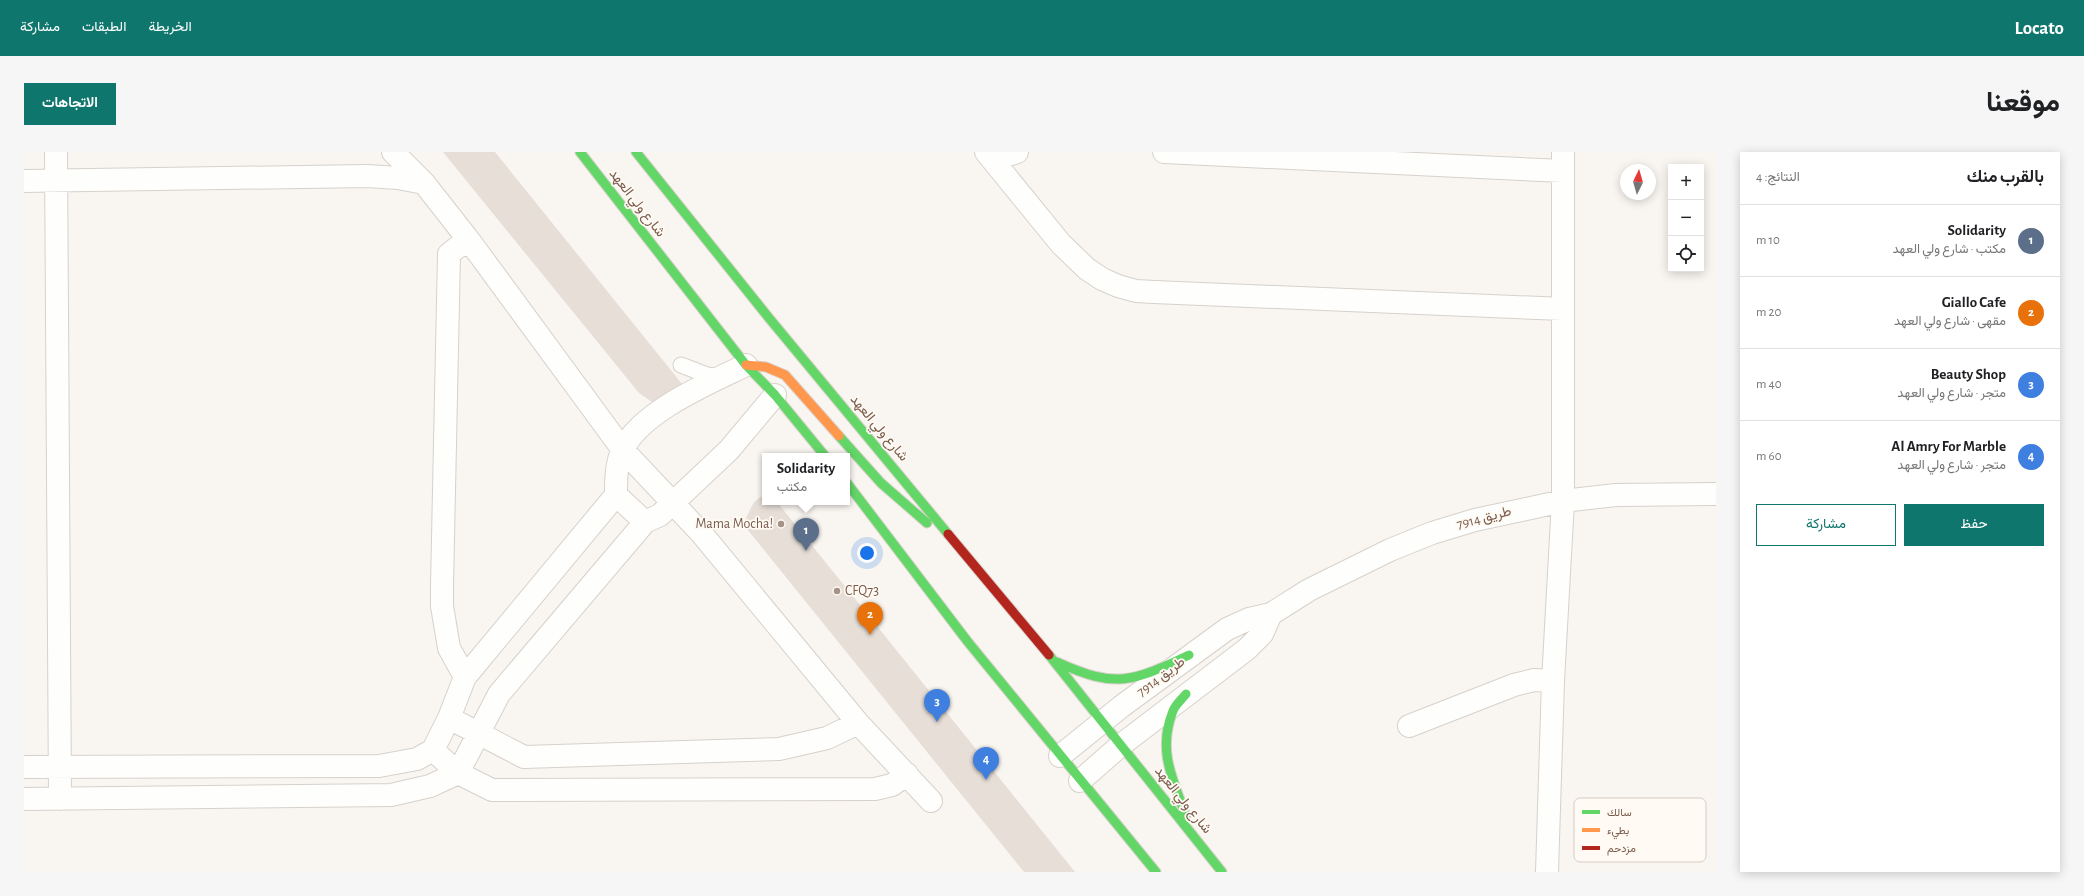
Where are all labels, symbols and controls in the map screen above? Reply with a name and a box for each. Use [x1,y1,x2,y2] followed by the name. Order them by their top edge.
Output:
[2015,19,2064,38] text: Locato
[20,20,60,34] text: مشاركة
[82,20,126,34] text: الطبقات
[148,20,192,34] text: الخريطة
[24,83,116,125] button: الاتجاهات
[1986,89,2060,117] text: موقعنا
[1620,164,1656,200] north arrow
[1668,164,1704,272] map controls
[1668,164,1704,200] button: +
[603,166,668,242] street label: شارع ولي العهد
[1967,168,2044,185] text: بالقرب منك
[1756,171,1800,184] text: النتائج: 4
[1668,200,1704,236] button: −
[1948,223,2006,238] text: Solidarity
[1756,234,1780,247] text: 10 m
[2029,234,2033,247] text: 1
[1668,236,1704,272] button: locate
[1892,243,2006,256] text: مكتب · شارع ولي العهد
[1942,295,2006,310] text: Giallo Cafe
[1756,306,1781,319] text: 20 m
[2028,306,2034,319] text: 2
[1894,315,2006,328] text: مقهى · شارع ولي العهد
[1931,367,2006,382] text: Beauty Shop
[1756,378,1782,391] text: 40 m
[2028,378,2034,391] text: 3
[1897,387,2006,400] text: متجر · شارع ولي العهد
[844,392,911,466] street label: شارع ولي العهد
[1891,439,2006,454] text: Al Amry For Marble
[1756,450,1782,463] text: 60 m
[2028,450,2034,463] text: 4
[762,453,850,505] popup
[1897,459,2006,472] text: متجر · شارع ولي العهد
[777,461,835,476] text: Solidarity
[777,481,807,494] text: مكتب
[1455,504,1513,533] street label: طريق 7914
[1756,504,1896,546] button: مشاركة
[1904,504,2044,546] button: حفظ
[695,517,773,531] place label: Mama Mocha!
[793,518,819,551] pin: 1
[776,519,786,529] marker: Mama Mocha!
[857,543,877,563] your location
[845,584,879,598] place label: CFQ73
[832,586,842,596] marker: CFQ73
[857,602,883,635] pin: 2
[1134,655,1188,700] street label: طريق 7914
[924,689,950,722] pin: 3
[973,747,999,780] pin: 4
[1149,764,1214,839] street label: شارع ولي العهد
[1574,798,1706,862] legend
[1607,807,1632,818] text: سالك
[1607,825,1629,840] text: بطيء
[1607,843,1636,856] text: مزدحم

